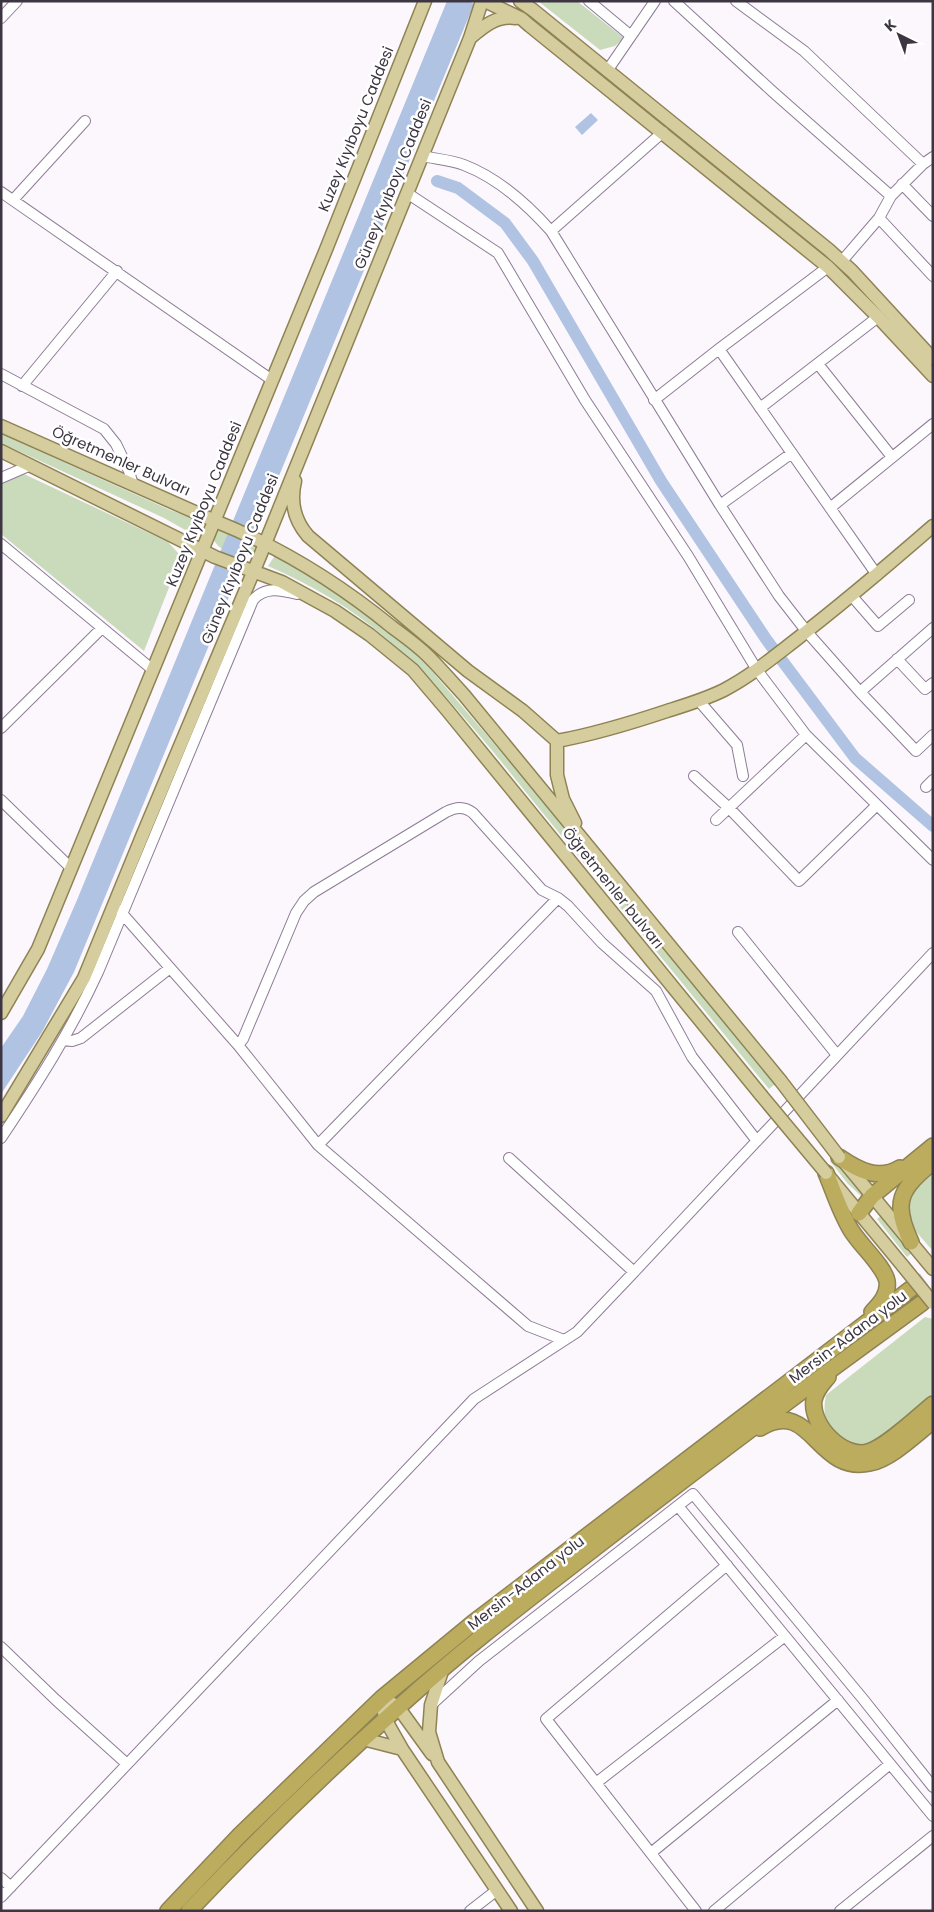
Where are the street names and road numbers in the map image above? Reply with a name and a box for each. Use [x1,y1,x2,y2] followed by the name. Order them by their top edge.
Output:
[313,43,398,215] street label: Kuzey Kıyıboyu Caddesi
[349,95,436,272] street label: Güney Kıyıboyu Caddesi
[161,418,246,590] street label: Kuzey Kıyıboyu Caddesi
[49,421,194,501] street label: Öğretmenler Bulvarı
[196,470,283,647] street label: Güney Kıyıboyu Caddesi
[558,823,669,953] street label: Öğretmenler bulvarı
[784,1285,911,1388] street label: Mersin-Adana yolu
[463,1530,588,1635] street label: Mersin-Adana yolu

